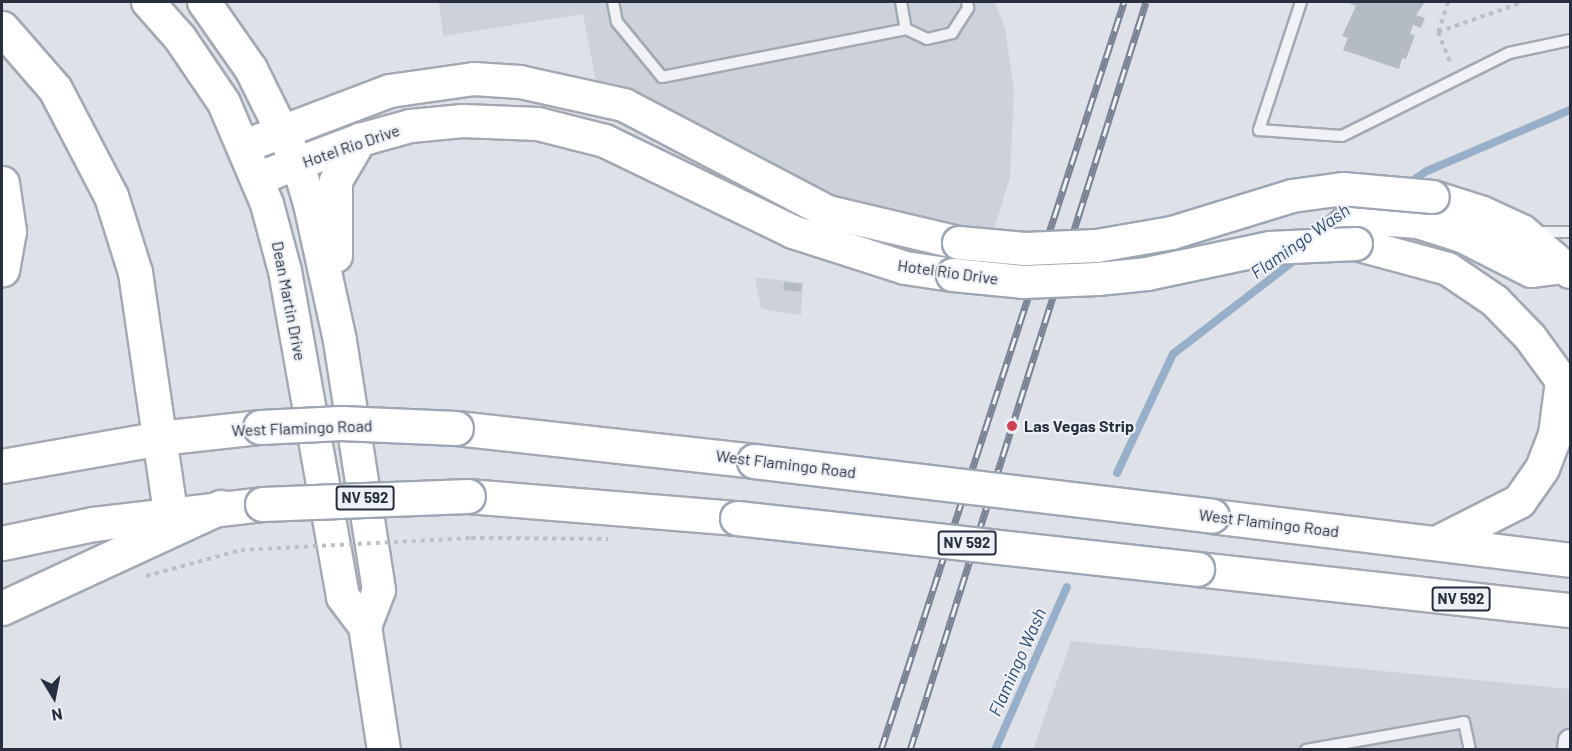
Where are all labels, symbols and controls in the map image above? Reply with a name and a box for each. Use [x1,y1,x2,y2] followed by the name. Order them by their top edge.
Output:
[300,120,402,172] street label: Hotel Rio Drive
[1246,199,1354,283] water label: Flamingo Wash
[268,240,310,362] street label: Dean Martin Drive
[896,255,1000,289] street label: Hotel Rio Drive
[231,416,373,440] street label: West Flamingo Road
[1024,416,1134,436] place label: Las Vegas Strip
[1005,419,1019,433] marker: Las Vegas Strip
[715,446,857,482] street label: West Flamingo Road
[335,486,395,510] road number: NV 592
[1198,505,1340,541] street label: West Flamingo Road
[937,531,997,555] road number: NV 592
[1431,587,1491,611] road number: NV 592
[984,605,1050,719] water label: Flamingo Wash
[24,667,84,727] north arrow
[50,705,64,725] text: N

